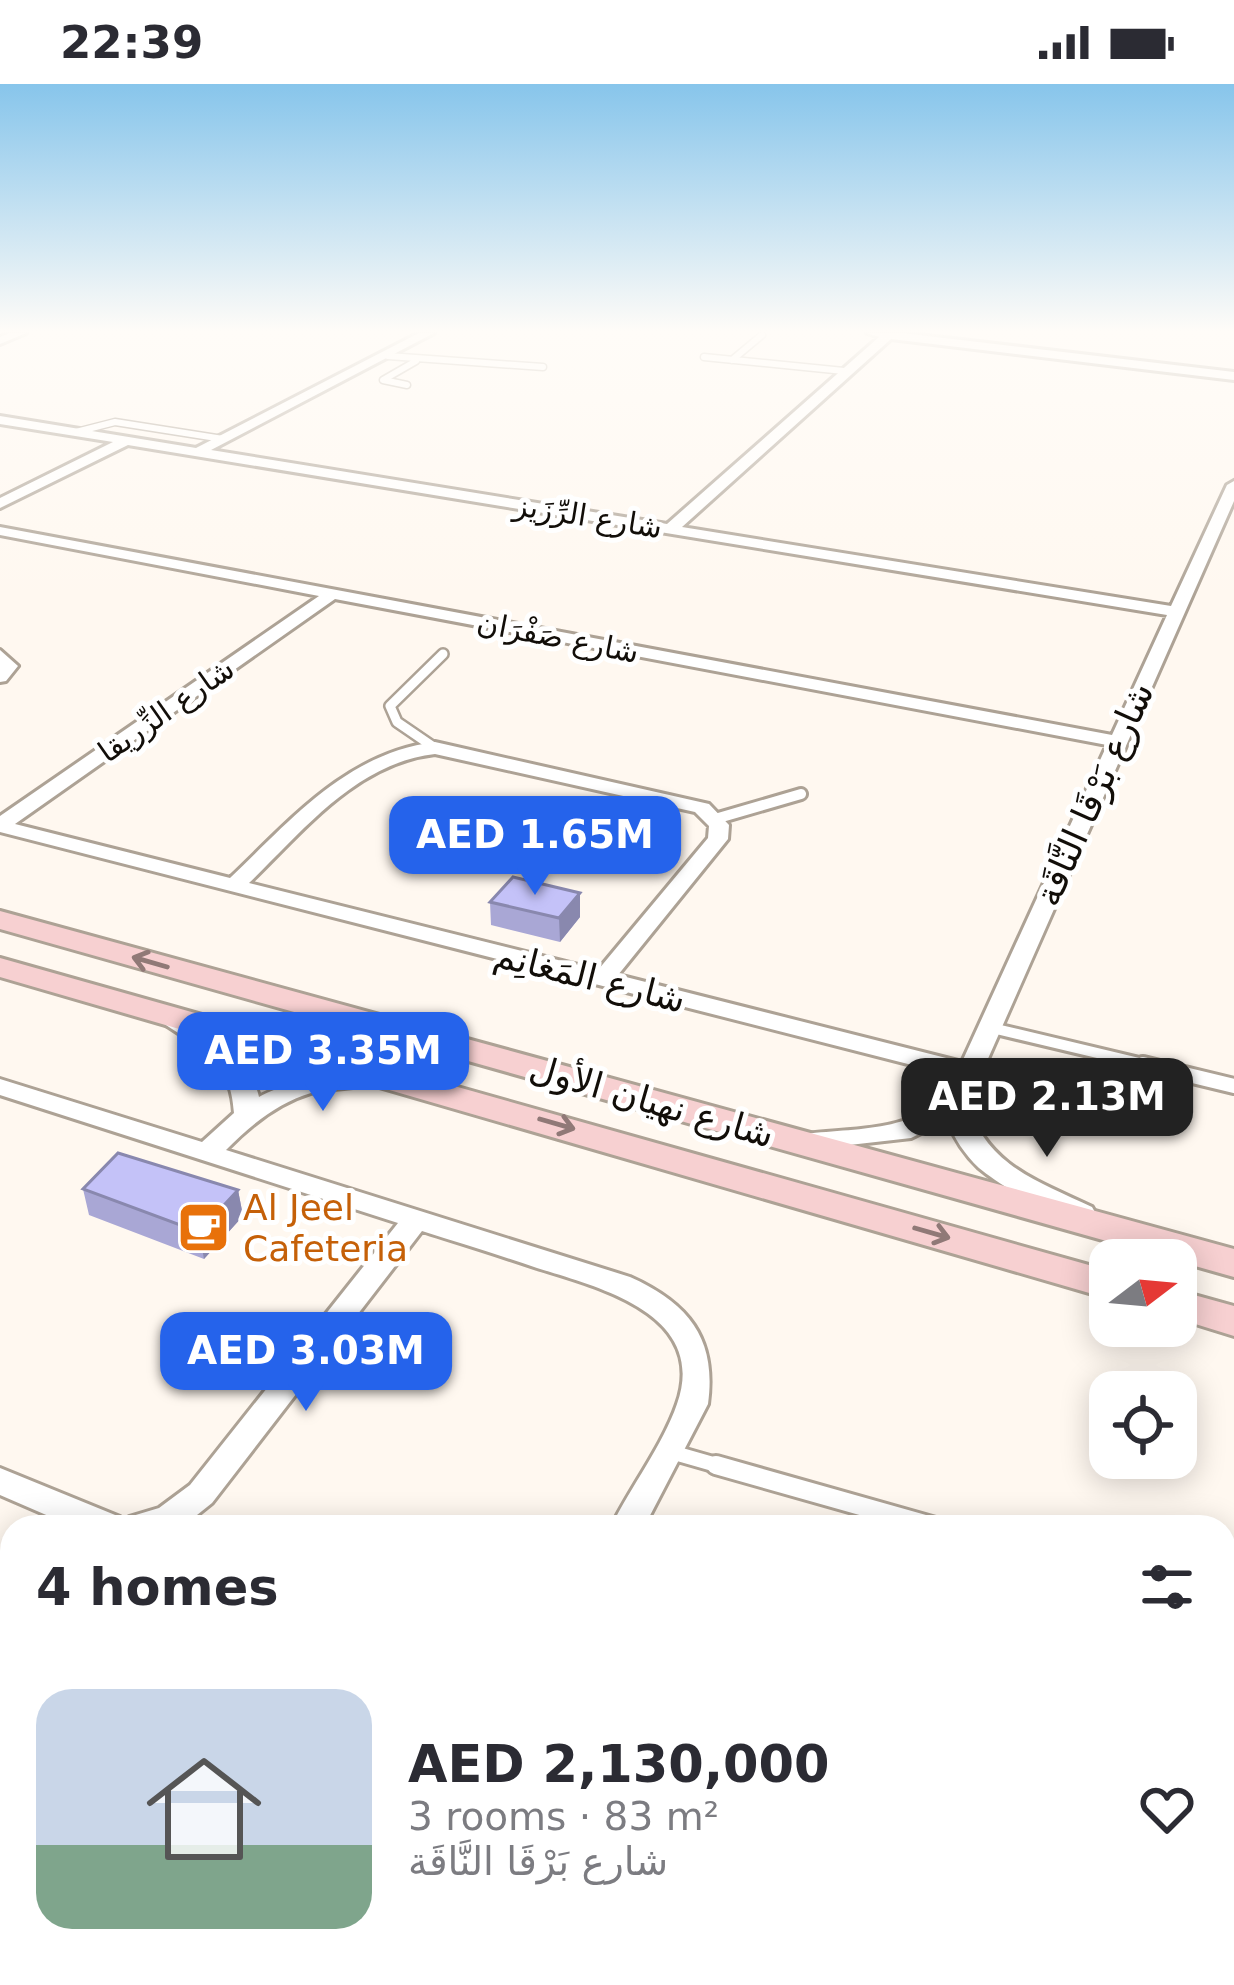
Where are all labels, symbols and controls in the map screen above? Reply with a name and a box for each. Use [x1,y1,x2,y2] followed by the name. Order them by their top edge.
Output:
[60,16,203,69] text: 22:39
[509,487,665,545] street label: شارع الرِّزَيز
[474,604,642,670] street label: شارع صَفْرَان
[91,651,241,769] street label: شارع الزِّريقا
[1025,675,1163,912] street label: شارع بَرْقَا النَّاقَة
[398,796,672,898] pin: AED 1.65M
[416,812,654,857] text: AED 1.65M
[490,933,690,1022] street label: شارع المَغانِم
[132,949,170,971] one-way arrow
[186,1012,460,1114] pin: AED 3.35M
[204,1028,442,1073] text: AED 3.35M
[525,1045,779,1156] street label: شارع نهيان الأول
[910,1058,1184,1160] pin: AED 2.13M
[928,1074,1166,1119] text: AED 2.13M
[537,1114,575,1136] one-way arrow
[243,1187,408,1269] place label: Al Jeel Cafeteria
[176,1200,232,1256] cafe icon: Al Jeel Cafeteria
[912,1223,950,1245] one-way arrow
[1089,1239,1197,1347] north arrow
[1089,1239,1197,1479] map controls
[169,1312,443,1414] pin: AED 3.03M
[187,1328,425,1373] text: AED 3.03M
[1089,1371,1197,1479] button: locate
[1134,1554,1200,1620] icon: filters
[36,1558,279,1617] text: 4 homes
[408,1735,830,1794] text: AED 2,130,000
[132,1737,276,1881] icon: home
[1134,1776,1200,1842] icon: heart
[408,1794,719,1839] text: 3 rooms · 83 m²
[408,1839,668,1884] text: شارع بَرْقَا النَّاقَة

